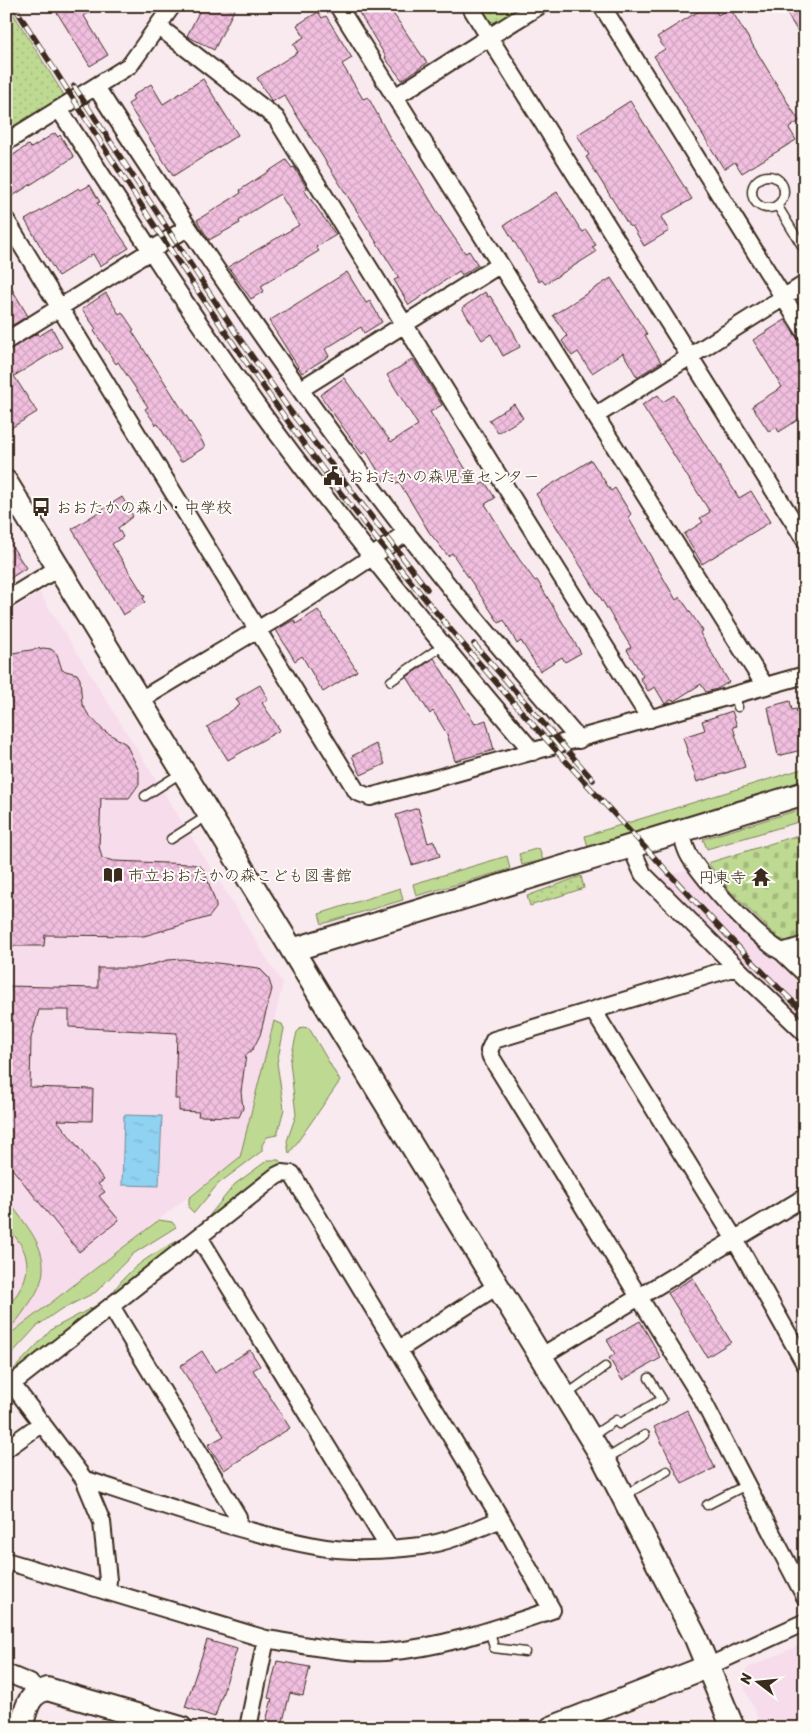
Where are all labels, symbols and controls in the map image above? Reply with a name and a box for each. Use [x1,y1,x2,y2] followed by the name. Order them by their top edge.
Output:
[348,462,539,491] place label: おおたかの森児童センター
[322,465,344,487] public building icon: おおたかの森児童センター
[56,493,232,522] place label: おおたかの森小・中学校
[30,496,52,518] bus stop icon: おおたかの森小・中学校
[128,861,352,890] place label: 市立おおたかの森こども図書館
[698,863,746,892] place label: 円東寺
[102,864,124,886] library icon: 市立おおたかの森こども図書館
[750,866,772,888] temple icon: 円東寺
[734,1656,784,1706] north arrow
[732,1670,759,1688] text: N

